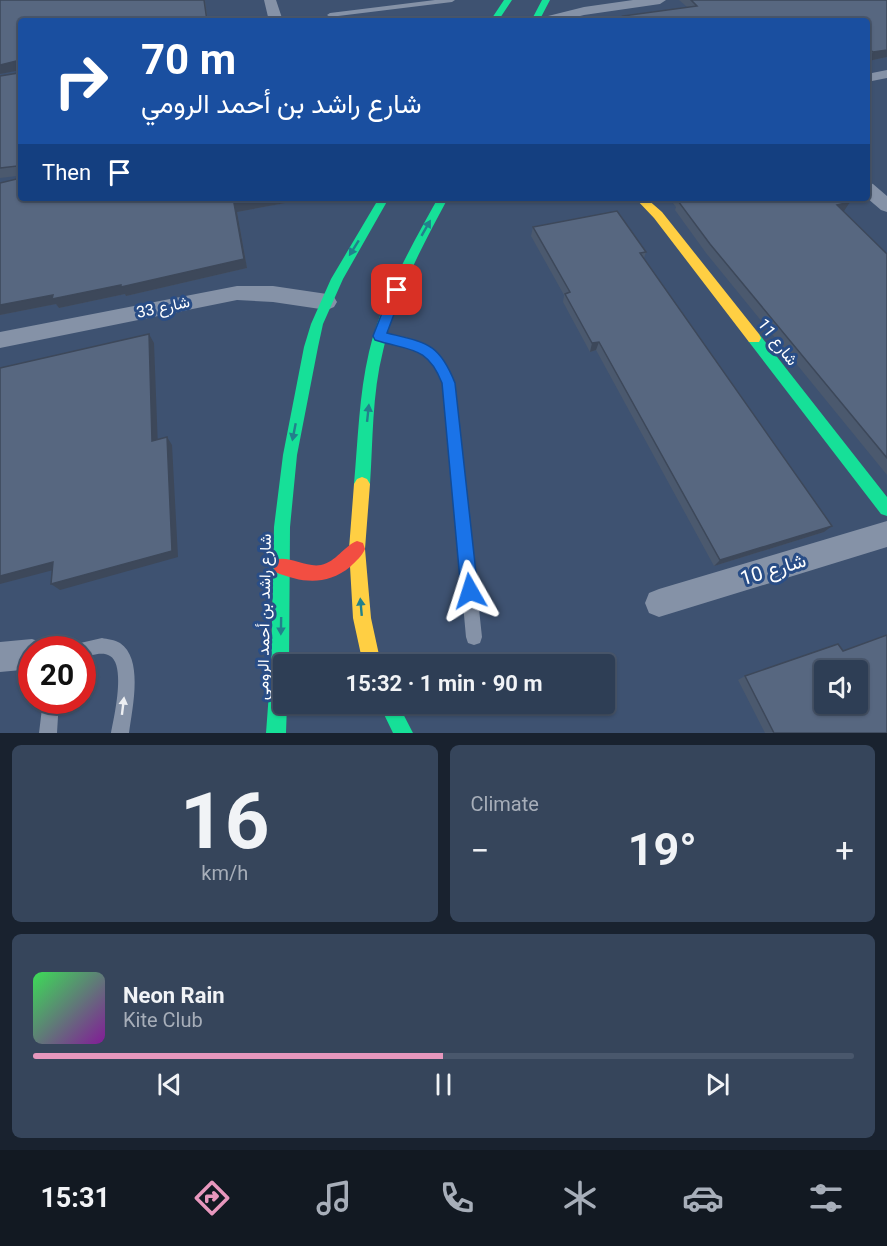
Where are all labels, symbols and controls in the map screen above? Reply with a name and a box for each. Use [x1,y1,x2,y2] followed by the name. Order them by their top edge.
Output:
[141,35,236,84] text: 70 m
[42,42,120,120] icon: right
[141,88,422,120] text: شارع راشد بن أحمد الرومي
[103,156,136,189] icon: arrive
[42,160,91,185] text: Then
[421,219,431,236] one-way arrow
[348,240,359,256] one-way arrow
[371,264,422,315] pin
[380,273,413,306] icon: arrive
[135,292,192,324] street label: شارع 33
[752,315,802,370] street label: شارع 11
[363,403,373,422] one-way arrow
[289,423,298,442] one-way arrow
[253,534,279,700] street label: شارع راشد بن أحمد الرومي
[737,548,809,592] street label: شارع 10
[438,559,502,623] position arrow
[357,598,366,617] one-way arrow
[276,617,286,636] one-way arrow
[18,636,96,714] speed limit sign: 20
[814,660,868,714] map controls
[814,660,868,714] button: sound
[346,671,542,696] text: 15:32 · 1 min · 90 m
[118,697,128,716] one-way arrow
[180,776,270,867] text: 16
[471,792,539,816] text: Climate
[628,823,697,876] text: 19°
[471,831,489,870] text: −
[835,831,854,870] text: +
[201,861,248,885] text: km/h
[123,983,225,1008] text: Neon Rain
[123,1008,203,1032] text: Kite Club
[153,1068,186,1101] icon: previous
[427,1068,460,1101] icon: pause
[701,1068,734,1101] icon: next
[191,1177,233,1219] icon: directions
[313,1177,355,1219] icon: music
[436,1177,478,1219] icon: phone
[559,1177,601,1219] icon: climate
[682,1177,724,1219] icon: car
[805,1177,847,1219] icon: filters
[40,1182,110,1214] text: 15:31

